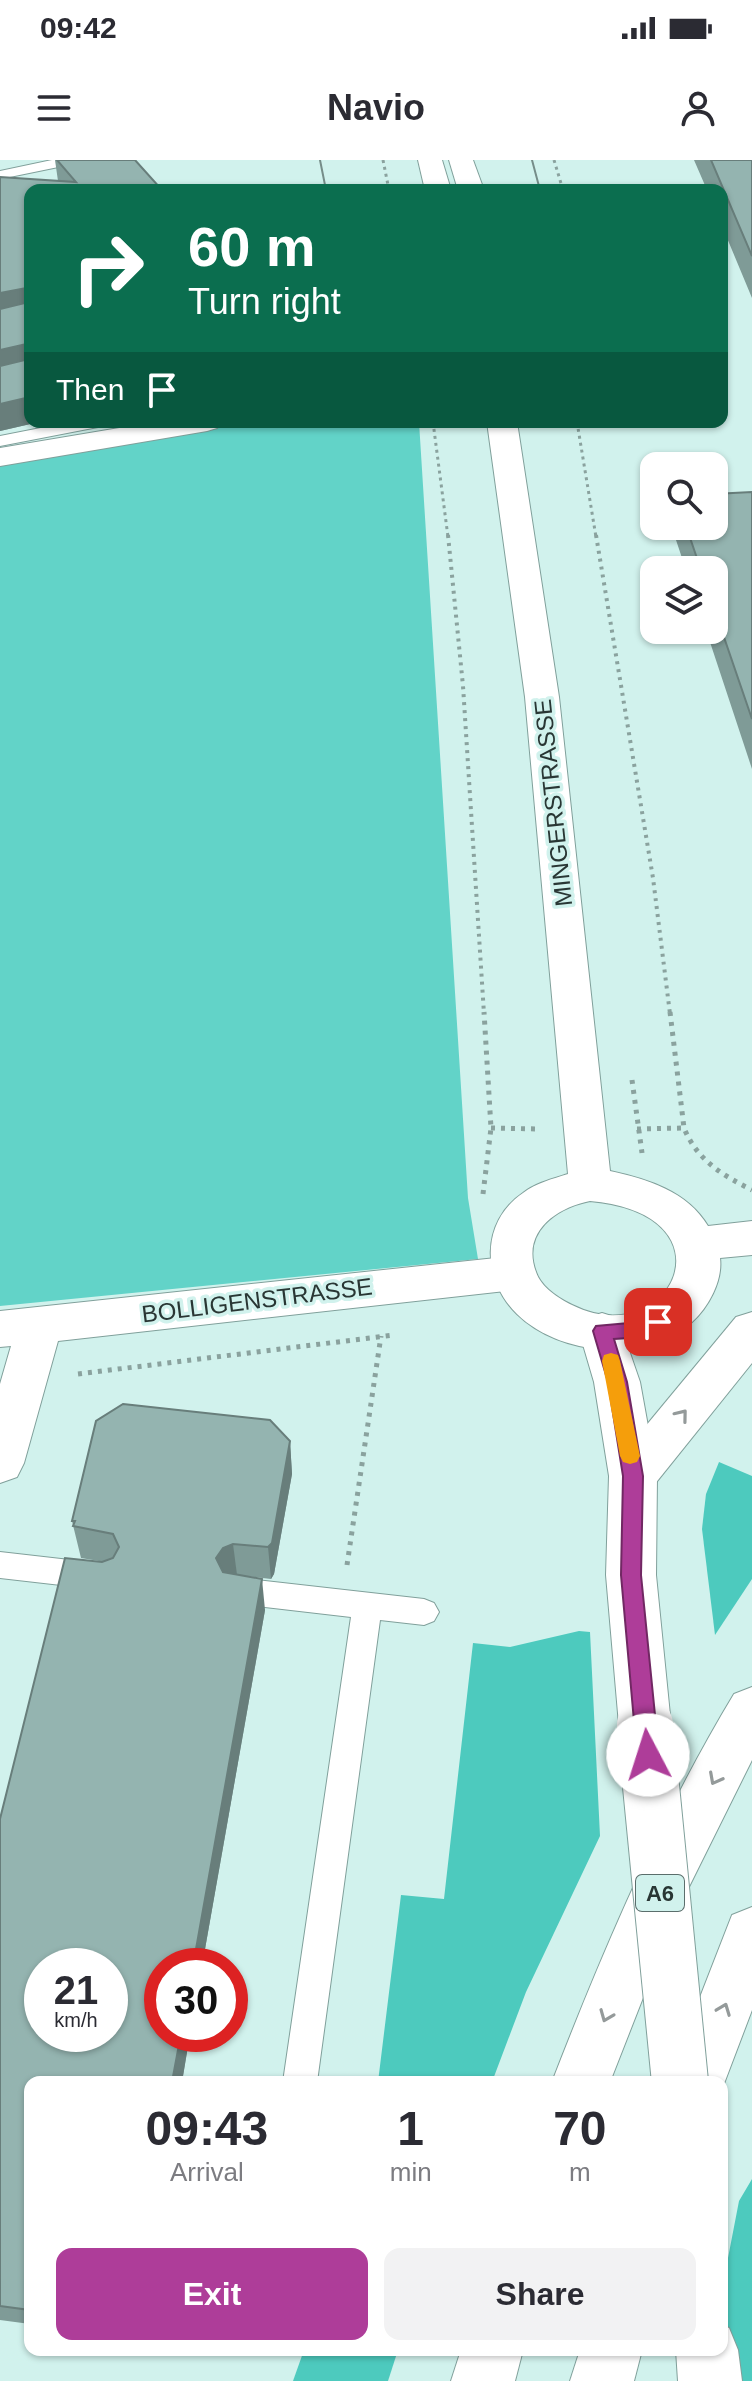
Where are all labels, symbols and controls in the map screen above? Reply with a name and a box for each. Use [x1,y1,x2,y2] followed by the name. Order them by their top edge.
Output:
[40,11,117,44] text: 09:42
[32,86,76,130] icon: menu
[676,86,720,130] icon: person
[327,87,425,128] text: Navio
[188,215,316,278] text: 60 m
[56,216,160,320] icon: right
[188,281,341,322] text: Turn right
[140,368,184,412] icon: arrive
[56,373,124,406] text: Then
[640,452,728,644] map controls
[640,452,728,540] button: search
[640,556,728,644] button: layers
[529,698,577,908] street label: MINGERSTRASSE
[140,1272,374,1328] street label: BOLLIGENSTRASSE
[624,1288,692,1356] pin
[636,1300,680,1344] icon: arrive
[672,1409,686,1424] one-way arrow
[606,1713,690,1797] position arrow
[709,1771,724,1786] one-way arrow
[636,1875,684,1911] road number: A6
[144,1948,248,2052] speed limit sign: 30
[54,1968,98,2012] text: 21
[714,2003,731,2017] one-way arrow
[600,2007,616,2022] one-way arrow
[54,2009,98,2031] text: km/h
[145,2102,268,2155] text: 09:43
[397,2102,424,2155] text: 1
[553,2102,607,2155] text: 70
[170,2157,244,2187] text: Arrival
[390,2157,432,2187] text: min
[569,2157,591,2187] text: m
[56,2248,368,2340] button: Exit
[384,2248,696,2340] button: Share

